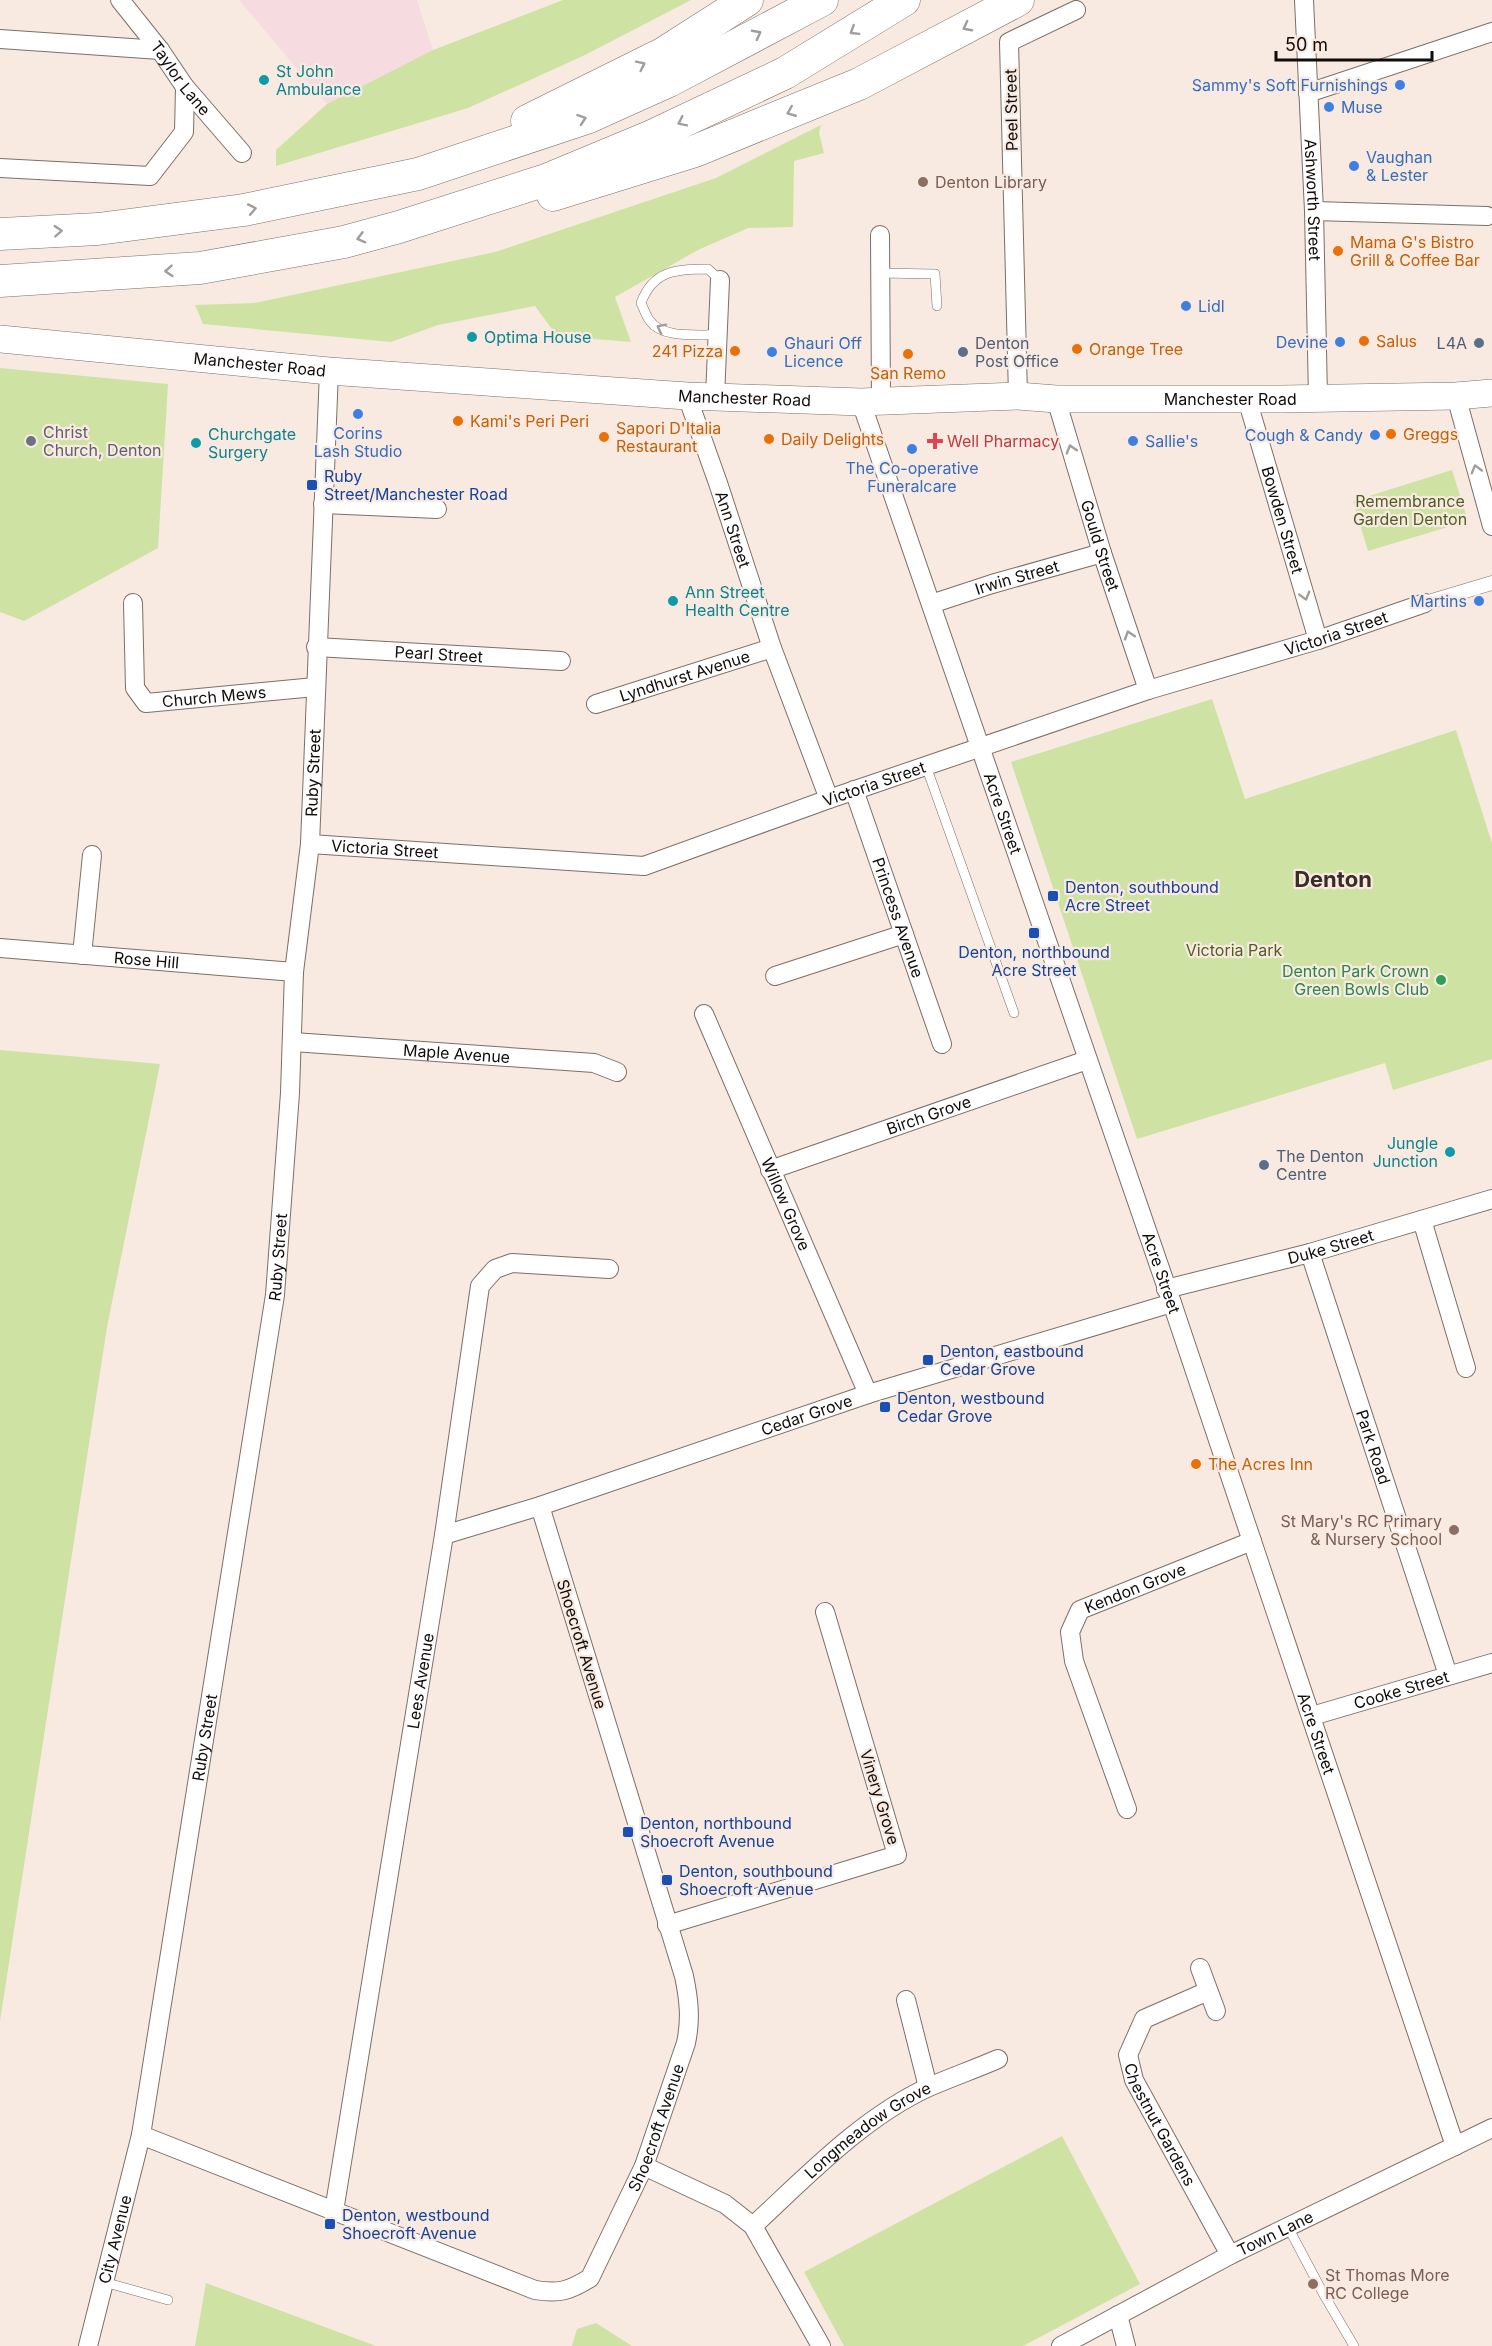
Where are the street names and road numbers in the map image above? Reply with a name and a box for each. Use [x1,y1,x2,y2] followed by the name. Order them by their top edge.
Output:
[147,37,215,119] street label: Taylor Lane
[1000,69,1022,151] street label: Peel Street
[1301,138,1325,261] street label: Ashworth Street
[193,348,327,381] street label: Manchester Road
[677,385,811,410] street label: Manchester Road
[1164,389,1297,409] street label: Manchester Road
[1257,464,1308,576] street label: Bowden Street
[711,488,755,570] street label: Ann Street
[1077,498,1124,594] street label: Gould Street
[972,556,1061,599] street label: Irwin Street
[1282,607,1390,659] street label: Victoria Street
[394,642,484,667] street label: Pearl Street
[617,646,752,706] street label: Lyndhurst Avenue
[161,682,267,711] street label: Church Mews
[301,729,325,817] street label: Ruby Street
[820,757,928,811] street label: Victoria Street
[980,770,1026,857] street label: Acre Street
[331,835,439,862] street label: Victoria Street
[868,855,928,980] street label: Princess Avenue
[113,947,180,973] street label: Rose Hill
[402,1040,511,1067] street label: Maple Avenue
[884,1091,974,1139] street label: Birch Grove
[757,1155,815,1254] street label: Willow Grove
[264,1213,291,1303] street label: Ruby Street
[1286,1225,1376,1268] street label: Duke Street
[1138,1229,1185,1316] street label: Acre Street
[758,1390,855,1440] street label: Cedar Grove
[1352,1407,1395,1487] street label: Park Road
[1082,1559,1189,1617] street label: Kendon Grove
[553,1577,611,1711] street label: Shoecroft Avenue
[403,1632,438,1730] street label: Lees Avenue
[1351,1666,1451,1713] street label: Cooke Street
[1293,1690,1339,1777] street label: Acre Street
[188,1693,221,1783] street label: Ruby Street
[856,1747,904,1847] street label: Vinery Grove
[623,2061,688,2195] street label: Shoecroft Avenue
[1120,2061,1200,2189] street label: Chestnut Gardens
[800,2078,934,2183] street label: Longmeadow Grove
[94,2193,136,2286] street label: City Avenue
[1234,2206,1316,2260] street label: Town Lane

